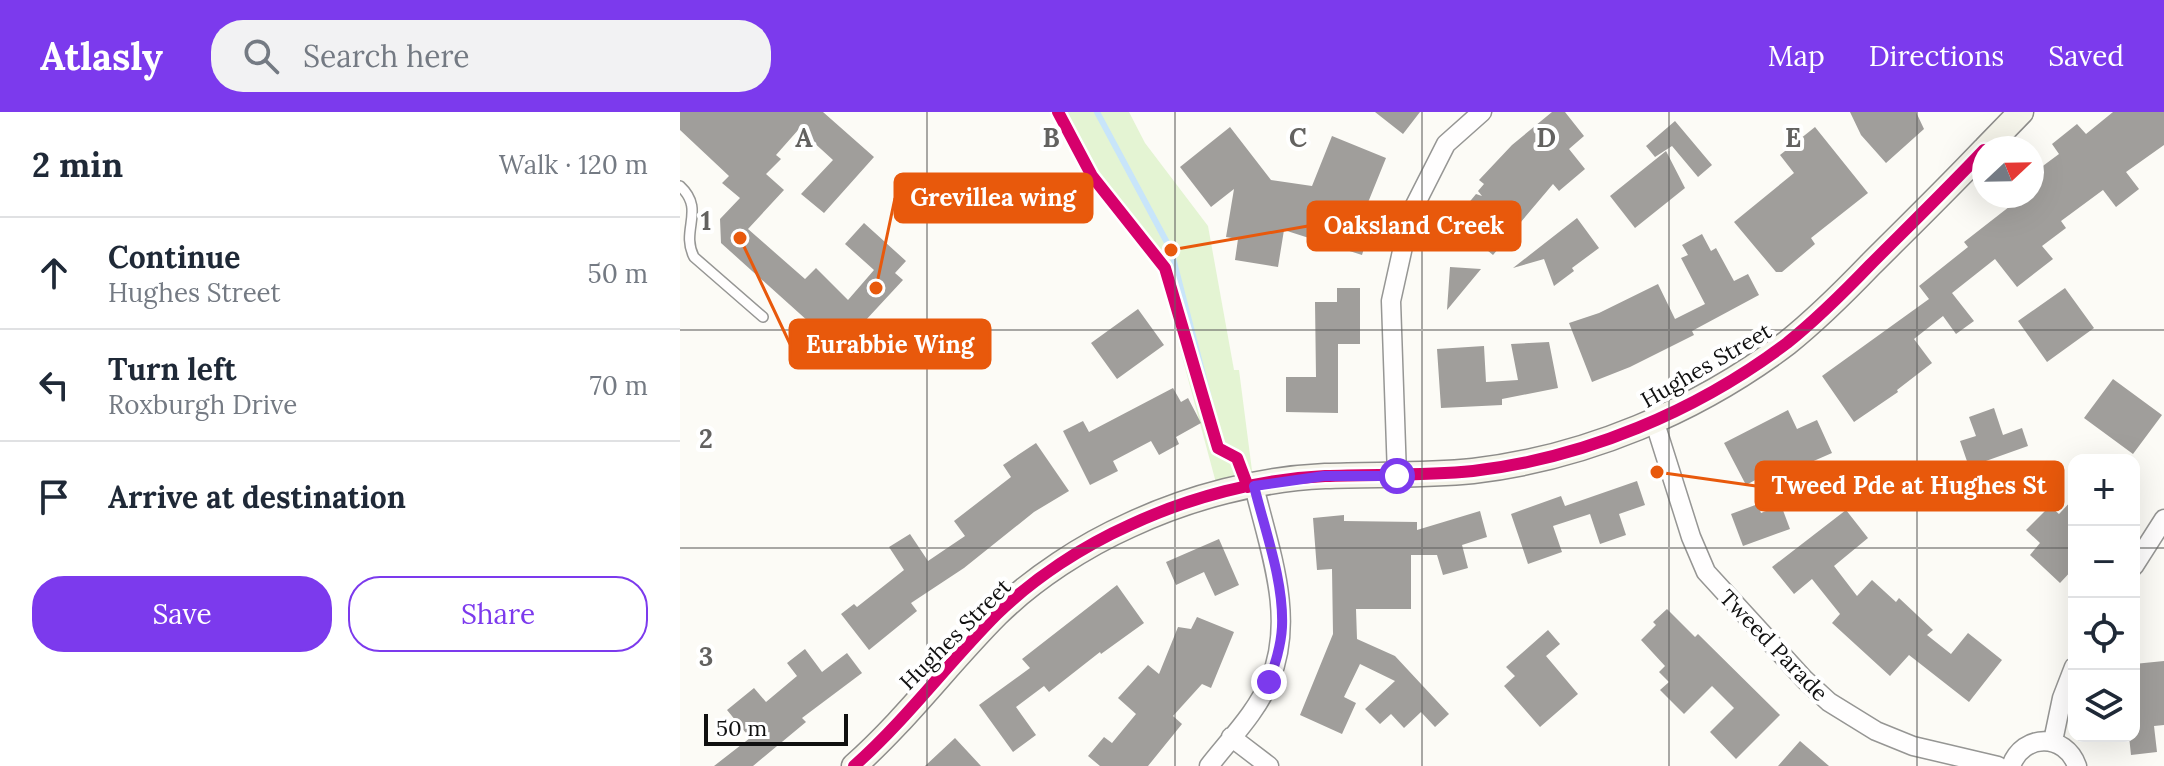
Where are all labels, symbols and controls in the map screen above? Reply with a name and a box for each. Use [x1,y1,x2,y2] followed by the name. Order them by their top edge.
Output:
[211,20,771,92] search box
[40,32,163,80] text: Atlasly
[239,34,283,78] icon: search
[303,37,470,75] text: Search here
[1768,38,1825,74] text: Map
[1869,38,2004,74] text: Directions
[2048,38,2124,74] text: Saved
[795,121,813,154] text: A
[1042,121,1060,154] text: B
[1289,121,1307,154] text: C
[1536,121,1556,154] text: D
[1785,121,1801,154] text: E
[1972,136,2044,208] north arrow
[32,143,123,186] text: 2 min
[499,148,648,181] text: Walk · 120 m
[895,174,1092,222] callout: Grevillea wing
[910,182,1077,213] text: Grevillea wing
[1308,202,1520,250] callout: Oaksland Creek
[701,204,711,237] text: 1
[1324,210,1504,241] text: Oaksland Creek
[108,238,240,276] text: Continue
[32,251,76,295] icon: ahead
[588,257,648,290] text: 50 m
[108,276,281,309] text: Hughes Street
[1636,316,1777,414] street label: Hughes Street
[790,320,990,368] callout: Eurabbie Wing
[806,329,976,360] text: Eurabbie Wing
[108,350,236,388] text: Turn left
[32,363,76,407] icon: left
[590,369,648,402] text: 70 m
[108,388,297,421] text: Roxburgh Drive
[699,422,713,455] text: 2
[2068,454,2140,742] map controls
[2068,454,2140,526] button: +
[1379,458,1415,494] route start
[1756,462,2063,510] callout: Tweed Pde at Hughes St
[1771,470,2048,501] text: Tweed Pde at Hughes St
[32,475,76,519] icon: arrive
[108,478,406,516] text: Arrive at destination
[2068,526,2140,598] button: −
[893,572,1017,696] street label: Hughes Street
[32,576,332,652] button: Save
[348,576,648,652] button: Share
[1714,583,1834,707] street label: Tweed Parade
[2068,598,2140,670] button: locate
[699,640,713,673] text: 3
[1251,664,1287,700] route end
[2068,670,2140,742] button: layers
[704,710,848,746] scale bar
[716,714,767,742] text: 50 m

